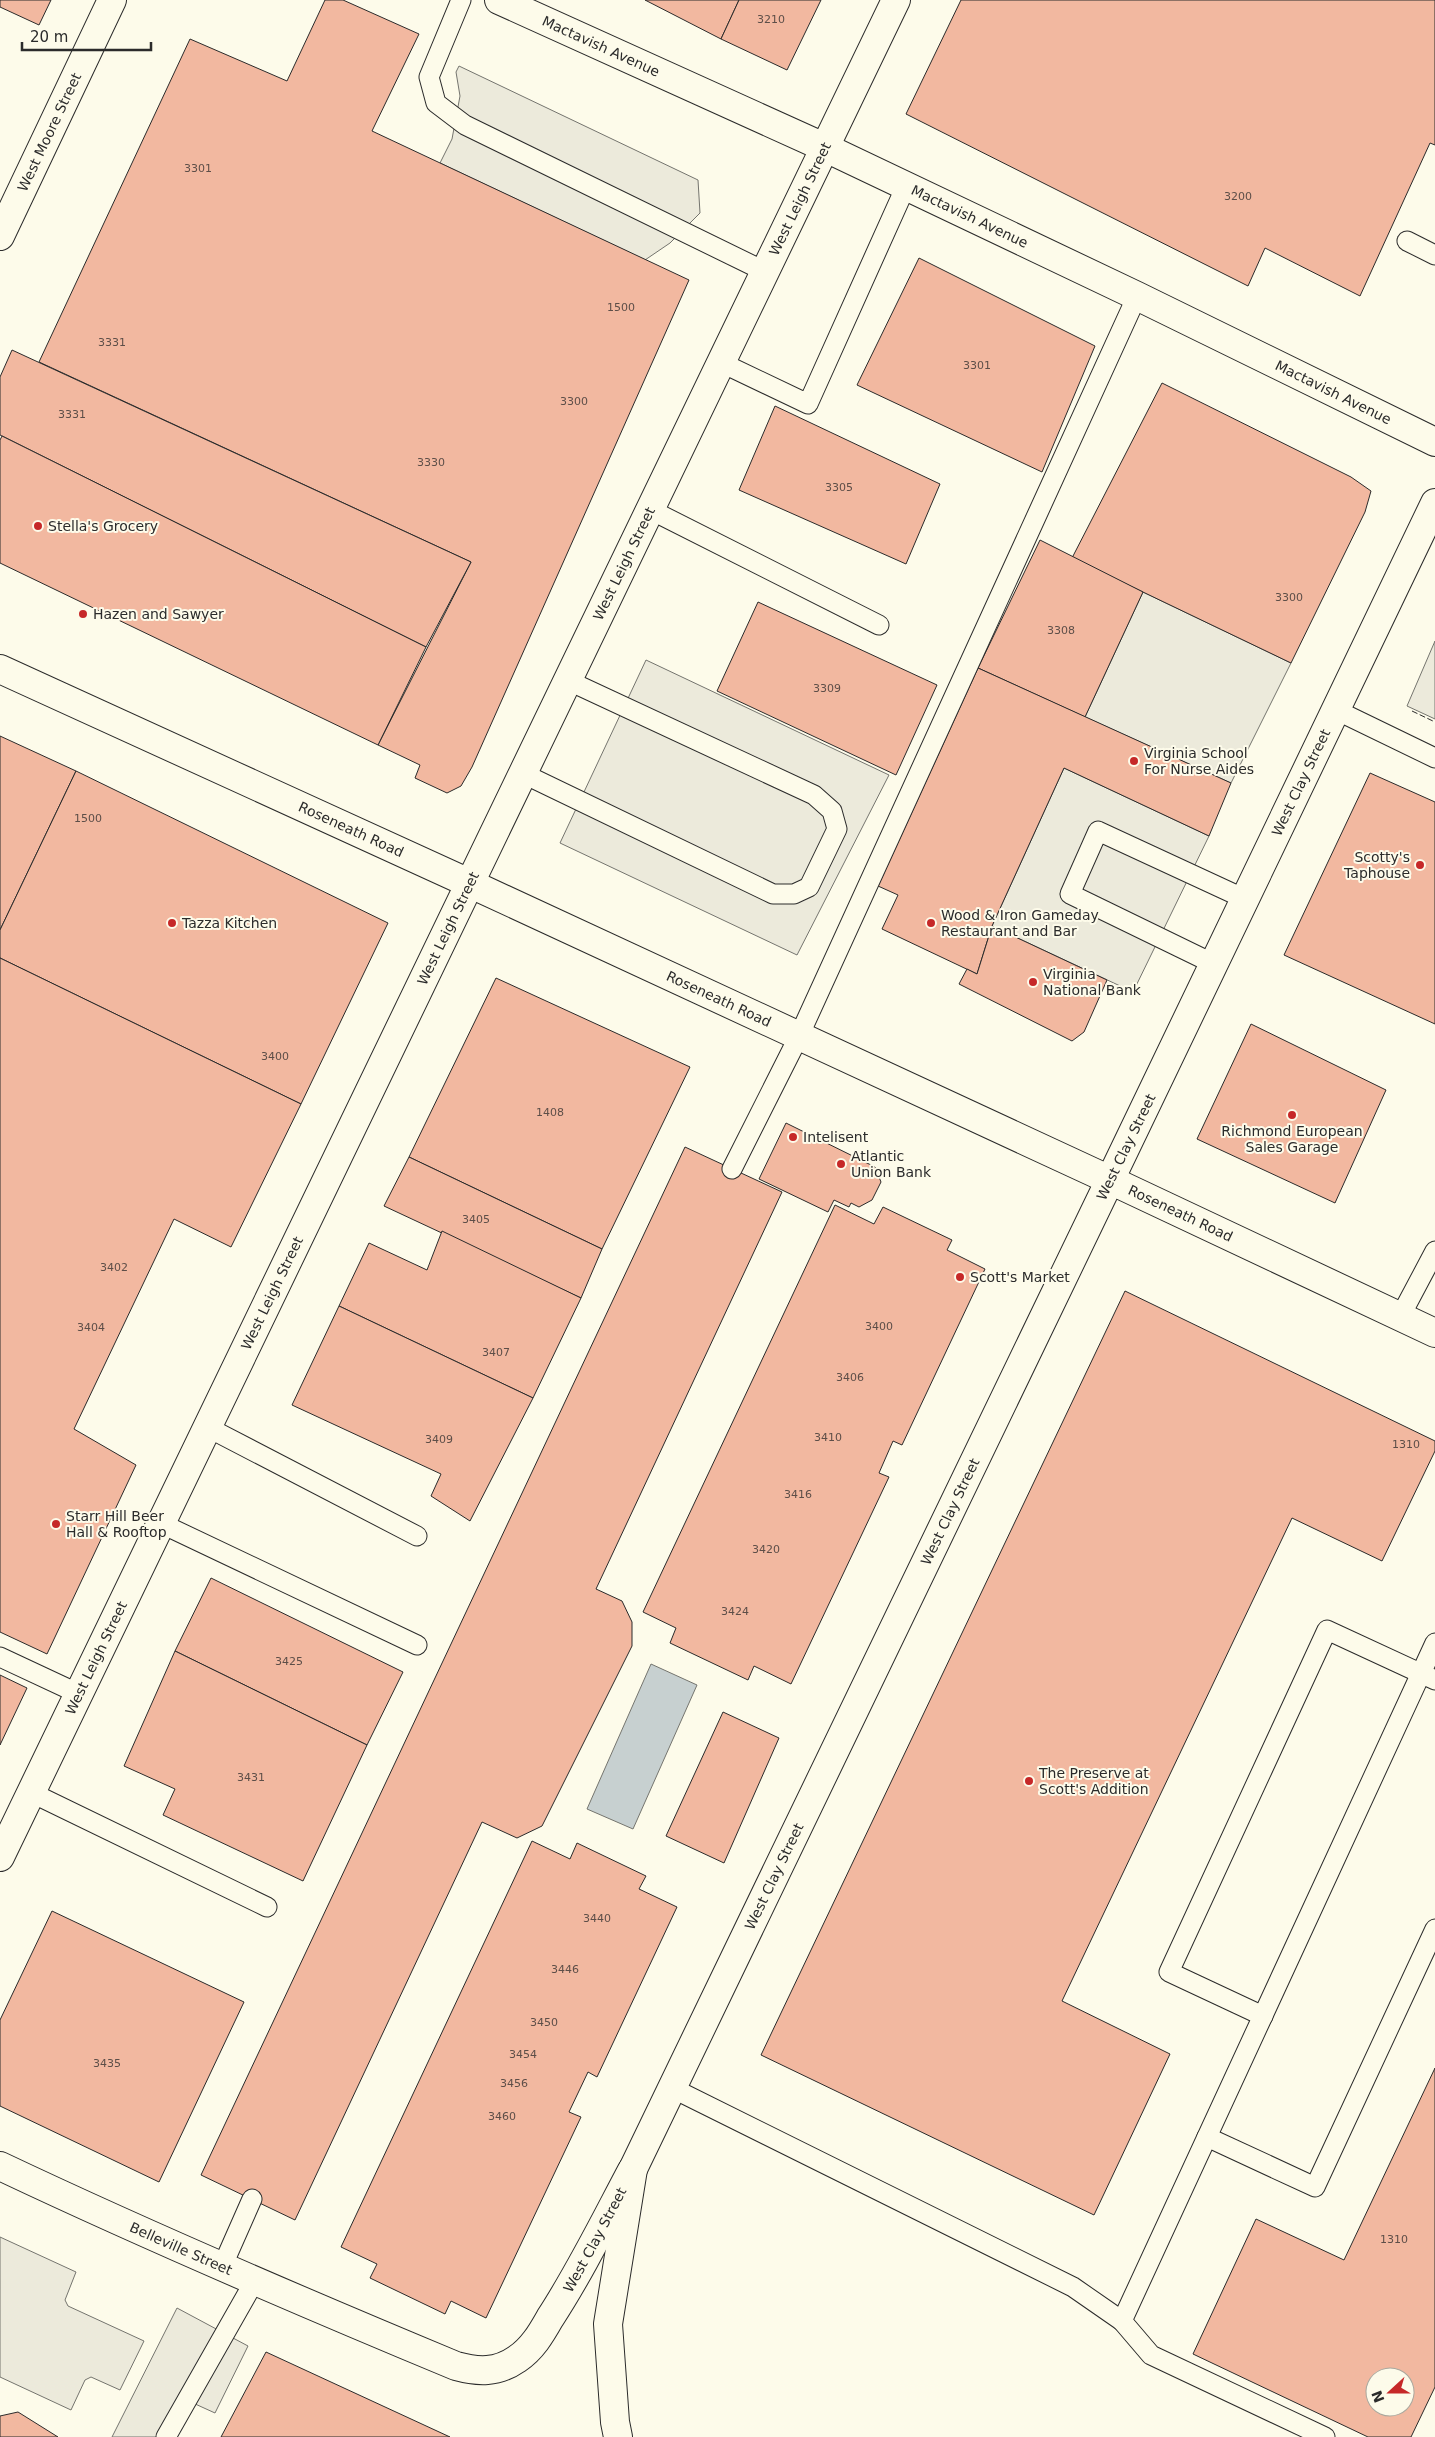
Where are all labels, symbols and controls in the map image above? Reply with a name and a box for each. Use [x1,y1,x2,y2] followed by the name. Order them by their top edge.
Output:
[540,13,662,80] street label: Mactavish Avenue
[757,13,785,26] house number: 3210
[22,20,151,52] scale bar
[30,28,68,46] text: 20 m
[14,70,84,194] street label: West Moore Street
[766,139,834,258] street label: West Leigh Street
[184,162,212,175] house number: 3301
[909,182,1031,251] street label: Mactavish Avenue
[1224,190,1252,203] house number: 3200
[607,301,635,314] house number: 1500
[98,336,126,349] house number: 3331
[1273,357,1394,427] street label: Mactavish Avenue
[963,359,991,372] house number: 3301
[560,395,588,408] house number: 3300
[58,408,86,421] house number: 3331
[417,456,445,469] house number: 3330
[825,481,853,494] house number: 3305
[590,504,658,623] street label: West Leigh Street
[48,518,158,534] place label: Stella's Grocery
[32,520,44,532] marker: Stella's Grocery
[1275,591,1303,604] house number: 3300
[93,606,224,622] place label: Hazen and Sawyer
[77,608,89,620] marker: Hazen and Sawyer
[1047,624,1075,637] house number: 3308
[813,682,841,695] house number: 3309
[1268,726,1333,838] street label: West Clay Street
[1144,745,1254,777] place label: Virginia School For Nurse Aides
[1128,755,1140,767] marker: Virginia School For Nurse Aides
[296,798,406,860] street label: Roseneath Road
[74,812,102,825] house number: 1500
[1343,849,1410,881] place label: Scotty's Taphouse
[1414,859,1426,871] marker: Scotty's Taphouse
[414,869,482,988] street label: West Leigh Street
[941,907,1099,939] place label: Wood & Iron Gameday Restaurant and Bar
[181,915,277,931] place label: Tazza Kitchen
[166,917,178,929] marker: Tazza Kitchen
[925,917,937,929] marker: Wood & Iron Gameday Restaurant and Bar
[1043,966,1142,998] place label: Virginia National Bank
[664,968,774,1030] street label: Roseneath Road
[1027,976,1039,988] marker: Virginia National Bank
[261,1050,289,1063] house number: 3400
[1093,1091,1159,1203] street label: West Clay Street
[536,1106,564,1119] house number: 1408
[1286,1109,1298,1121] marker: Richmond European Sales Garage
[1221,1123,1363,1155] place label: Richmond European Sales Garage
[803,1129,869,1145] place label: Intelisent
[787,1131,799,1143] marker: Intelisent
[851,1148,932,1180] place label: Atlantic Union Bank
[835,1158,847,1170] marker: Atlantic Union Bank
[1126,1182,1235,1245] street label: Roseneath Road
[462,1213,490,1226] house number: 3405
[238,1234,306,1352] street label: West Leigh Street
[100,1261,128,1274] house number: 3402
[970,1269,1070,1285] place label: Scott's Market
[954,1271,966,1283] marker: Scott's Market
[865,1320,893,1333] house number: 3400
[77,1321,105,1334] house number: 3404
[482,1346,510,1359] house number: 3407
[836,1371,864,1384] house number: 3406
[814,1431,842,1444] house number: 3410
[425,1433,453,1446] house number: 3409
[1392,1438,1420,1451] house number: 1310
[918,1455,983,1567] street label: West Clay Street
[784,1488,812,1501] house number: 3416
[66,1508,167,1540] place label: Starr Hill Beer Hall & Rooftop
[50,1518,62,1530] marker: Starr Hill Beer Hall & Rooftop
[752,1543,780,1556] house number: 3420
[62,1598,130,1717] street label: West Leigh Street
[721,1605,749,1618] house number: 3424
[275,1655,303,1668] house number: 3425
[1038,1765,1149,1797] place label: The Preserve at Scott's Addition
[237,1771,265,1784] house number: 3431
[1023,1775,1035,1787] marker: The Preserve at Scott's Addition
[742,1820,807,1932] street label: West Clay Street
[583,1912,611,1925] house number: 3440
[551,1963,579,1976] house number: 3446
[530,2016,558,2029] house number: 3450
[509,2048,537,2061] house number: 3454
[93,2057,121,2070] house number: 3435
[500,2077,528,2090] house number: 3456
[488,2110,516,2123] house number: 3460
[560,2184,630,2295] street label: West Clay Street
[127,2219,235,2278] street label: Belleville Street
[1380,2233,1408,2246] house number: 1310
[1365,2367,1415,2417] north arrow
[1368,2388,1387,2405] text: N

